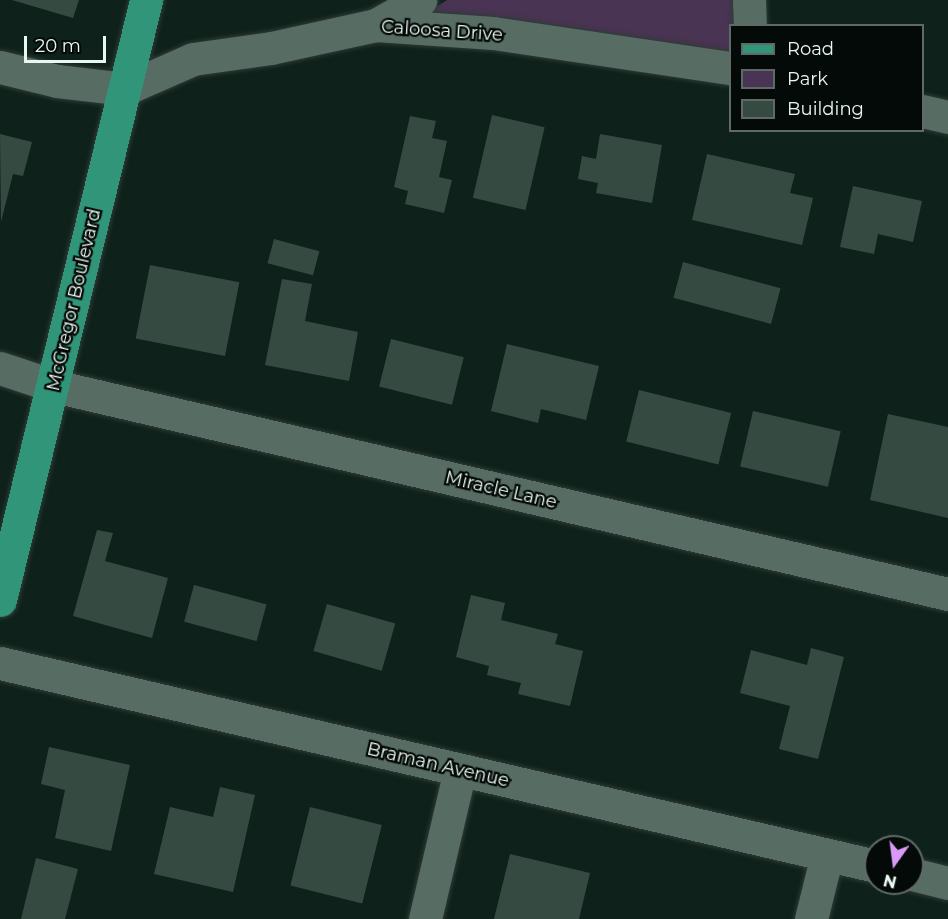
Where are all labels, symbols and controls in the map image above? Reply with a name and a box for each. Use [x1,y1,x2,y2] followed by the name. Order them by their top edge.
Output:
[380,16,504,46] street label: Caloosa Drive
[27,24,110,62] scale bar
[729,24,924,132] legend
[35,35,81,57] text: 20 m
[787,38,834,60] text: Road
[787,68,828,90] text: Park
[787,98,864,120] text: Building
[43,207,105,393] street label: McGregor Boulevard
[443,467,559,513] street label: Miracle Lane
[365,738,511,792] street label: Braman Avenue
[864,835,924,895] north arrow
[881,870,899,892] text: N

